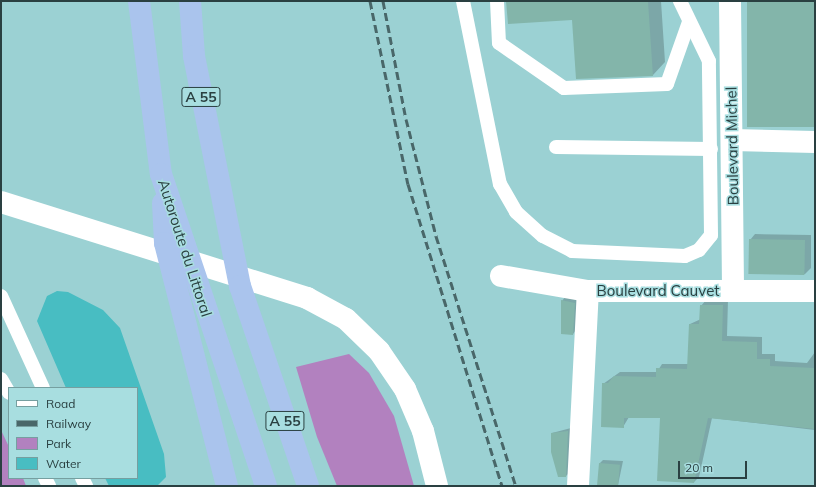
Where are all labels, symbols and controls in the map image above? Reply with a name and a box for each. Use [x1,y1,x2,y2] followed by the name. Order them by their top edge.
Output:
[181,85,221,109] road number: A 55
[722,87,742,205] street label: Boulevard Michel
[154,177,216,319] street label: Autoroute du Littoral
[596,282,720,300] street label: Boulevard Cauvet
[8,387,138,479] legend
[46,396,75,411] text: Road
[265,409,305,433] road number: A 55
[46,416,91,431] text: Railway
[46,436,71,451] text: Park
[680,453,749,479] scale bar
[46,456,81,471] text: Water
[685,460,713,475] text: 20 m

